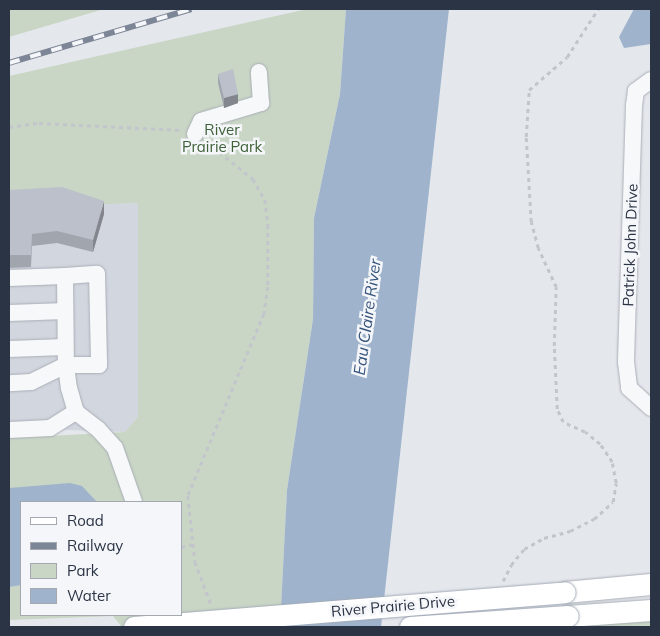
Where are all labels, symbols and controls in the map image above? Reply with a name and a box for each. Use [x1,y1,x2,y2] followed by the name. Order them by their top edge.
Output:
[182,120,262,155] park label: River Prairie Park
[619,183,641,307] street label: Patrick John Drive
[349,258,385,376] water label: Eau Claire River
[20,501,182,616] legend
[67,511,104,530] text: Road
[67,536,123,555] text: Railway
[67,561,99,580] text: Park
[67,586,111,605] text: Water
[330,592,456,620] street label: River Prairie Drive

